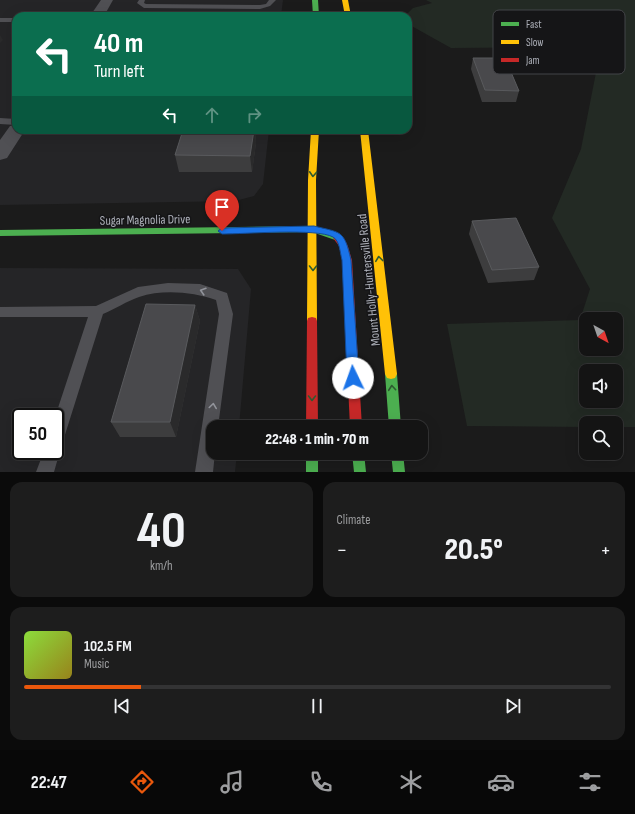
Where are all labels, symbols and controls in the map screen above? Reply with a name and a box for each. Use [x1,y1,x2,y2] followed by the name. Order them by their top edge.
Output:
[493,10,625,74] legend
[526,18,542,31] text: Fast
[94,27,143,60] text: 40 m
[28,28,80,80] icon: left
[526,36,543,49] text: Slow
[525,54,540,67] text: Jam
[94,61,145,82] text: Turn left
[159,104,181,126] icon: left
[201,104,223,126] icon: ahead
[243,104,265,126] icon: right
[308,171,317,177] one-way arrow
[205,190,239,231] pin
[211,196,233,218] icon: arrive
[100,211,190,229] street label: Sugar Magnolia Drive
[354,213,384,347] street label: Mount Holly-Huntersville Road
[374,256,383,262] one-way arrow
[309,265,317,271] one-way arrow
[200,287,207,296] one-way arrow
[579,312,623,356] north arrow
[579,312,623,460] map controls
[332,357,374,399] position arrow
[579,364,623,408] button: sound
[388,385,397,391] one-way arrow
[308,395,316,401] one-way arrow
[208,403,217,409] one-way arrow
[12,408,64,460] speed limit sign: 50
[579,416,623,460] button: search
[265,430,369,449] text: 22:48 · 1 min · 70 m
[137,500,186,563] text: 40
[337,512,370,528] text: Climate
[445,532,503,568] text: 20.5°
[337,537,347,564] text: −
[600,537,611,564] text: +
[150,558,172,574] text: km/h
[84,637,132,656] text: 102.5 FM
[84,656,109,672] text: Music
[111,695,133,717] icon: previous
[306,695,328,717] icon: pause
[502,695,524,717] icon: next
[128,768,156,796] icon: directions
[218,768,246,796] icon: music
[307,768,335,796] icon: phone
[397,768,425,796] icon: climate
[487,768,515,796] icon: car
[576,768,604,796] icon: filters
[31,772,67,793] text: 22:47

